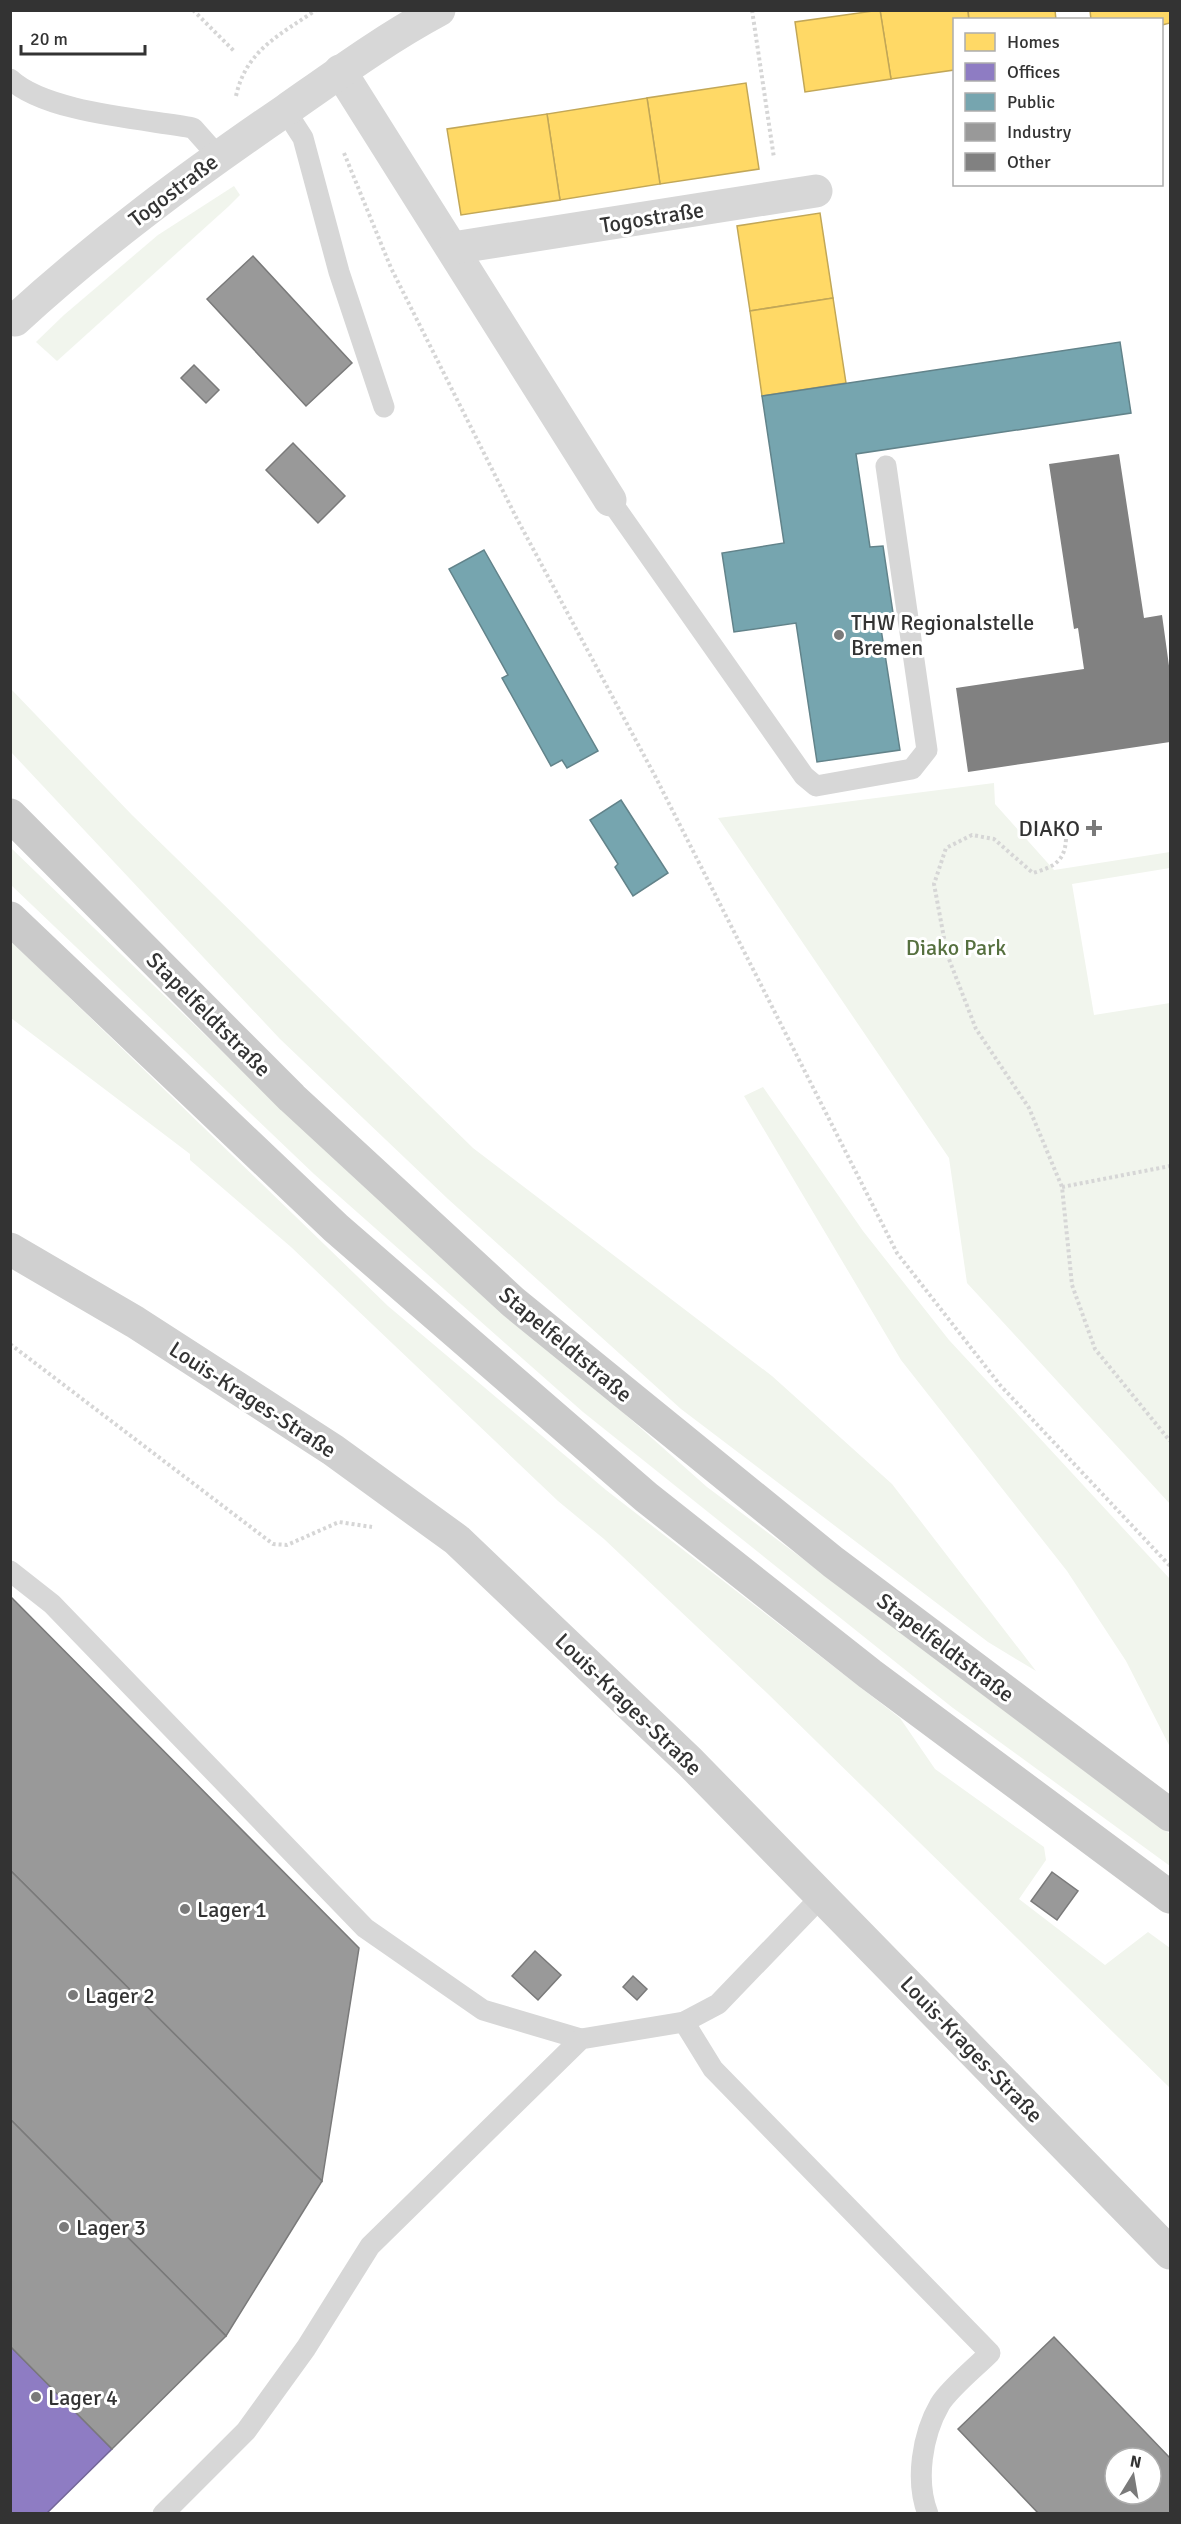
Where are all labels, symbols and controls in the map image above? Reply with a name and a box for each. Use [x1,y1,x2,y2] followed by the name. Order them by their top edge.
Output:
[21,18,146,56] scale bar
[953,18,1163,186] legend
[30,28,68,50] text: 20 m
[1007,31,1060,53] text: Homes
[1007,61,1060,83] text: Offices
[1007,91,1055,113] text: Public
[1007,121,1072,143] text: Industry
[123,148,223,233] street label: Togostraße
[1007,151,1051,173] text: Other
[598,196,706,239] street label: Togostraße
[851,609,1034,661] place label: THW Regionalstelle Bremen
[832,628,846,642] marker: THW Regionalstelle Bremen
[1018,815,1080,842] place label: DIAKO
[1085,819,1103,837] marker: DIAKO
[906,934,1006,961] park label: Diako Park
[141,946,277,1082] street label: Stapelfeldtstraße
[494,1281,638,1408] street label: Stapelfeldtstraße
[164,1335,341,1463] street label: Louis-Krages-Straße
[872,1587,1020,1708] street label: Stapelfeldtstraße
[550,1627,708,1781] street label: Louis-Krages-Straße
[197,1896,267,1923] place label: Lager 1
[178,1902,192,1916] marker: Lager 1
[895,1970,1049,2128] street label: Louis-Krages-Straße
[85,1982,155,2009] place label: Lager 2
[66,1988,80,2002] marker: Lager 2
[76,2214,146,2241] place label: Lager 3
[57,2220,71,2234] marker: Lager 3
[48,2384,118,2411] place label: Lager 4
[29,2390,43,2404] marker: Lager 4
[1103,2446,1163,2506] north arrow
[1128,2451,1143,2473] text: N

